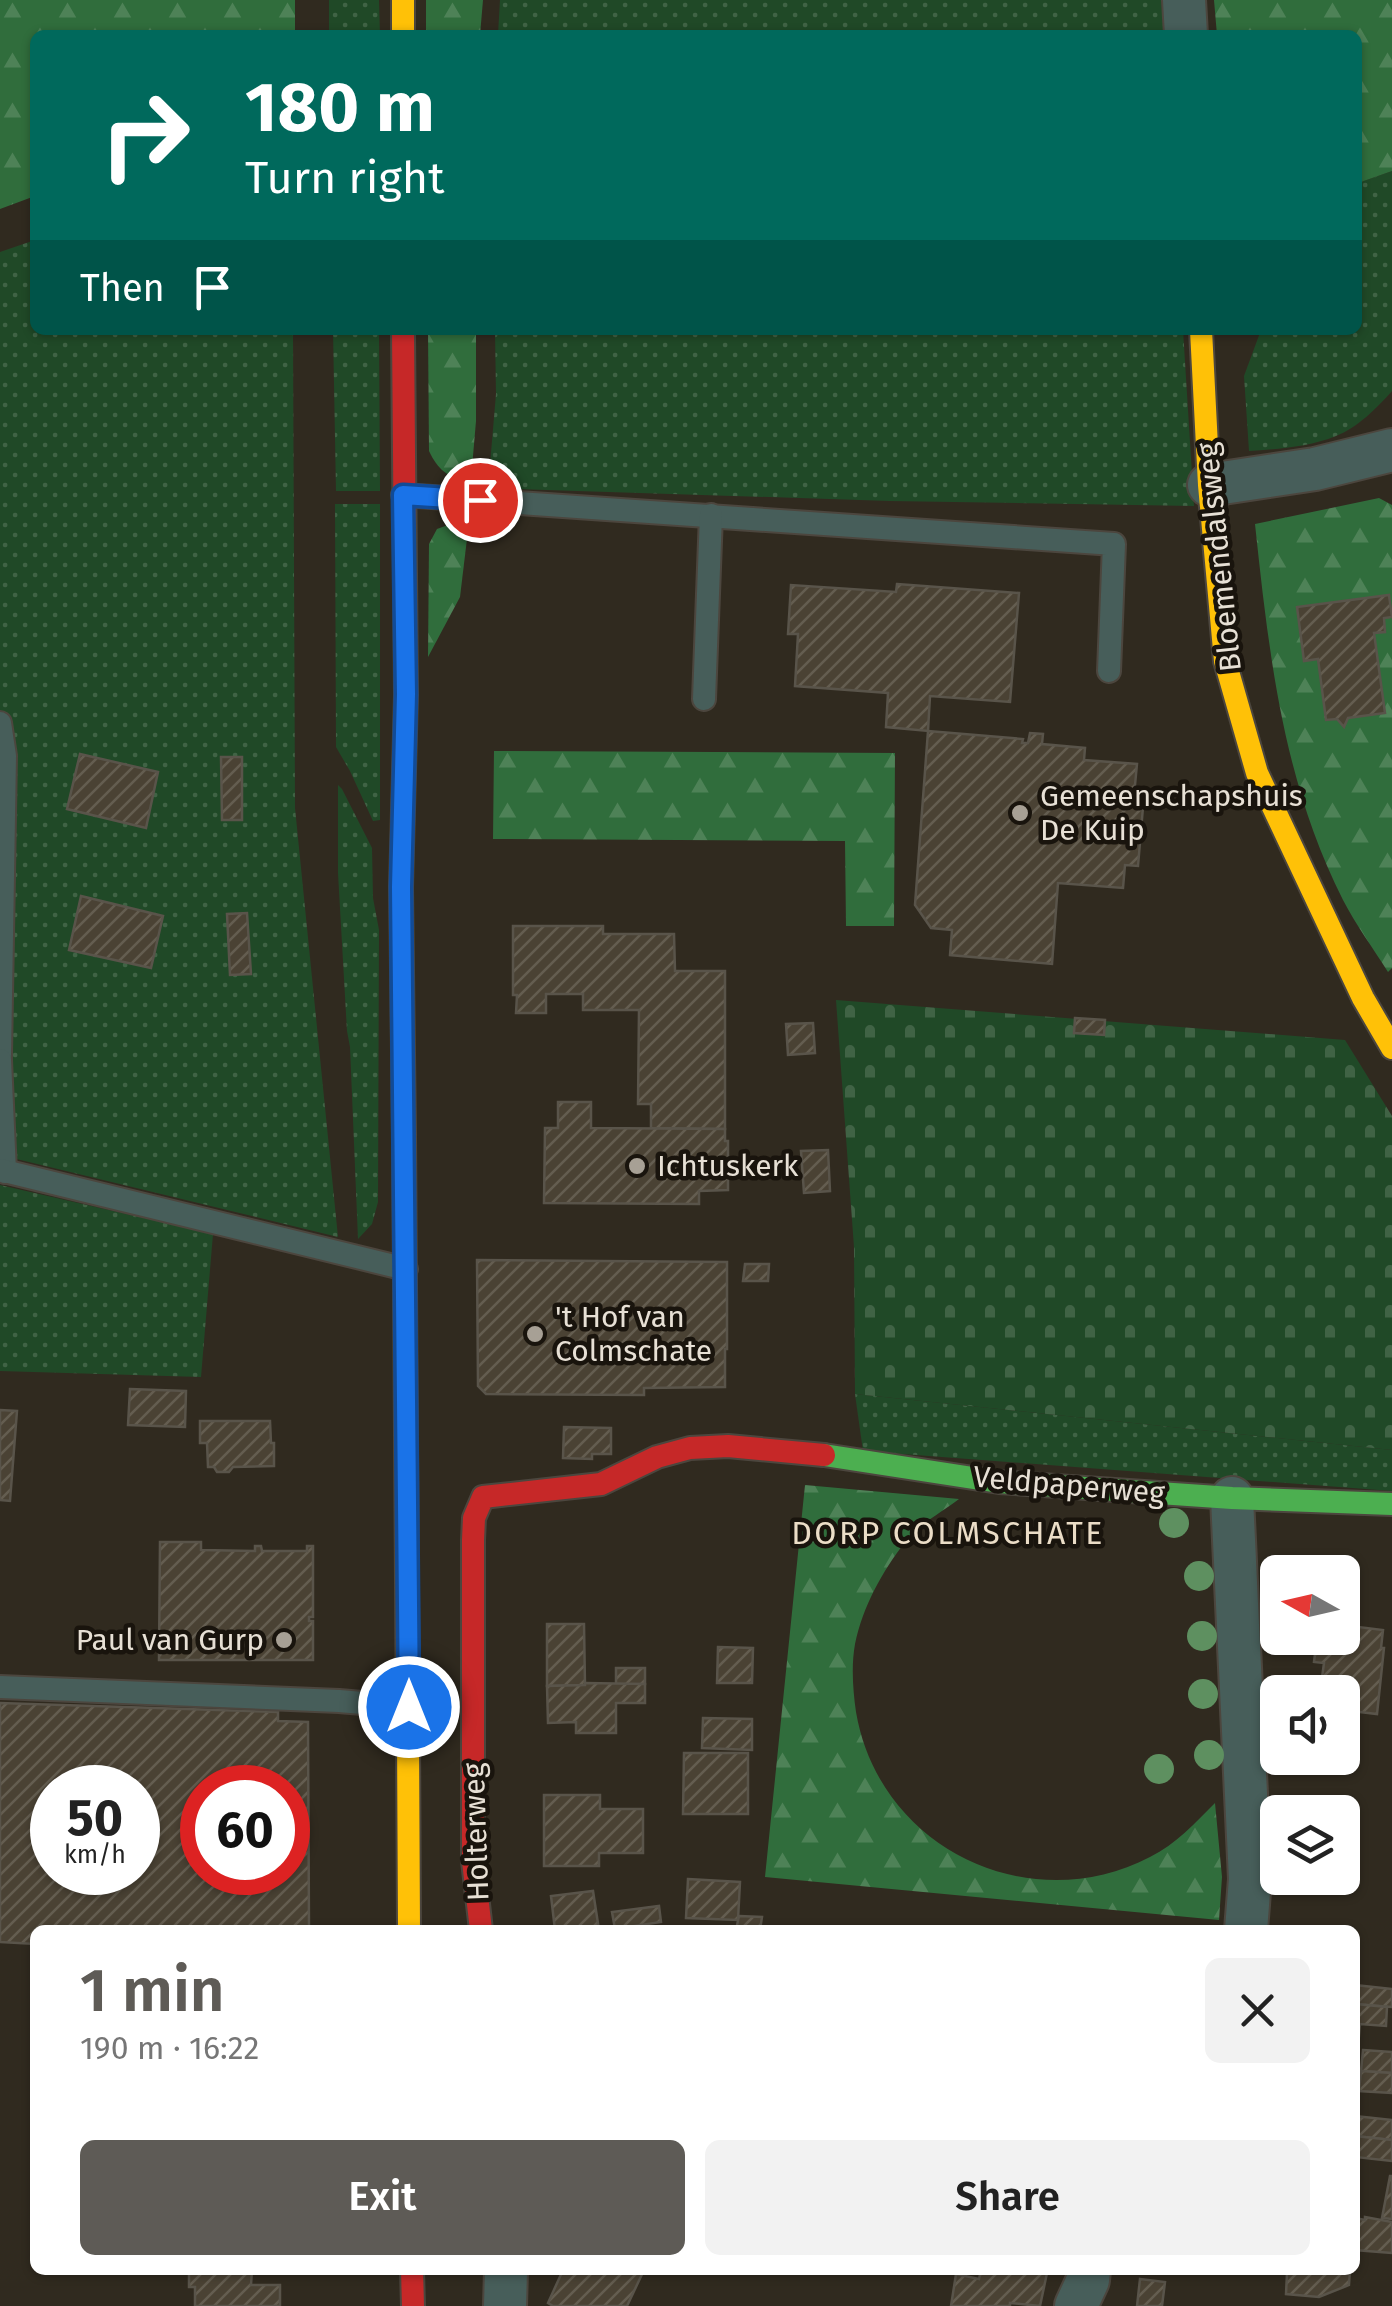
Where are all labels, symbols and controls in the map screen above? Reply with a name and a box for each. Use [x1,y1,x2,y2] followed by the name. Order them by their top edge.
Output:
[245,66,435,150] text: 180 m
[80,70,210,200] icon: right
[245,151,444,205] text: Turn right
[185,260,240,315] icon: arrive
[80,265,165,311] text: Then
[1189,440,1249,673] street label: Bloemendalsweg
[438,458,523,543] pin
[453,473,508,528] icon: arrive
[1040,778,1303,848] place label: Gemeenschapshuis De Kuip
[1009,802,1031,824] marker: Gemeenschapshuis De Kuip
[657,1148,799,1184] place label: Ichtuskerk
[626,1155,648,1177] marker: Ichtuskerk
[555,1299,712,1369] place label: 't Hof van Colmschate
[524,1323,546,1345] marker: 't Hof van Colmschate
[972,1459,1167,1511] street label: Veldpaperweg
[791,1514,1105,1552] district label: DORP COLMSCHATE
[1260,1555,1360,1655] north arrow
[1260,1555,1360,1895] map controls
[76,1622,264,1658] place label: Paul van Gurp
[273,1629,295,1651] marker: Paul van Gurp
[357,1655,461,1759] position arrow
[1260,1675,1360,1775] button: sound
[456,1762,496,1902] street label: Holterweg
[180,1765,310,1895] speed limit sign: 60
[67,1788,123,1848] text: 50
[1260,1795,1360,1895] button: layers
[64,1840,126,1870] text: km/h
[80,1955,225,2027] text: 1 min
[1205,1958,1310,2063] button: close
[80,2029,259,2067] text: 190 m · 16:22
[80,2140,685,2255] button: Exit
[705,2140,1310,2255] button: Share

